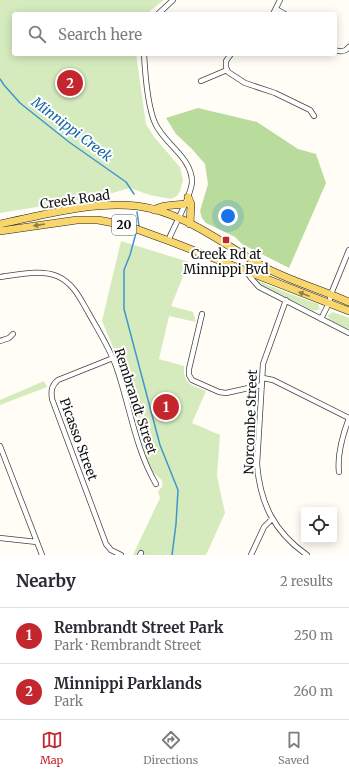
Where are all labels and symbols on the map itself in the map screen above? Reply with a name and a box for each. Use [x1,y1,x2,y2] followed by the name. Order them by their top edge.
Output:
[57,68,83,98] pin: 2
[27,92,116,165] water label: Minnippi Creek
[39,186,111,213] street label: Creek Road
[218,206,238,226] your location
[112,215,136,235] road number: 20
[33,222,45,228] one-way arrow
[221,235,231,245] marker: Creek Rd at Minnippi Bvd
[183,246,269,278] place label: Creek Rd at Minnippi Bvd
[298,290,310,296] one-way arrow
[110,346,161,456] street label: Rembrandt Street
[240,369,261,475] street label: Norcombe Street
[153,392,179,422] pin: 1
[56,396,101,483] street label: Picasso Street

